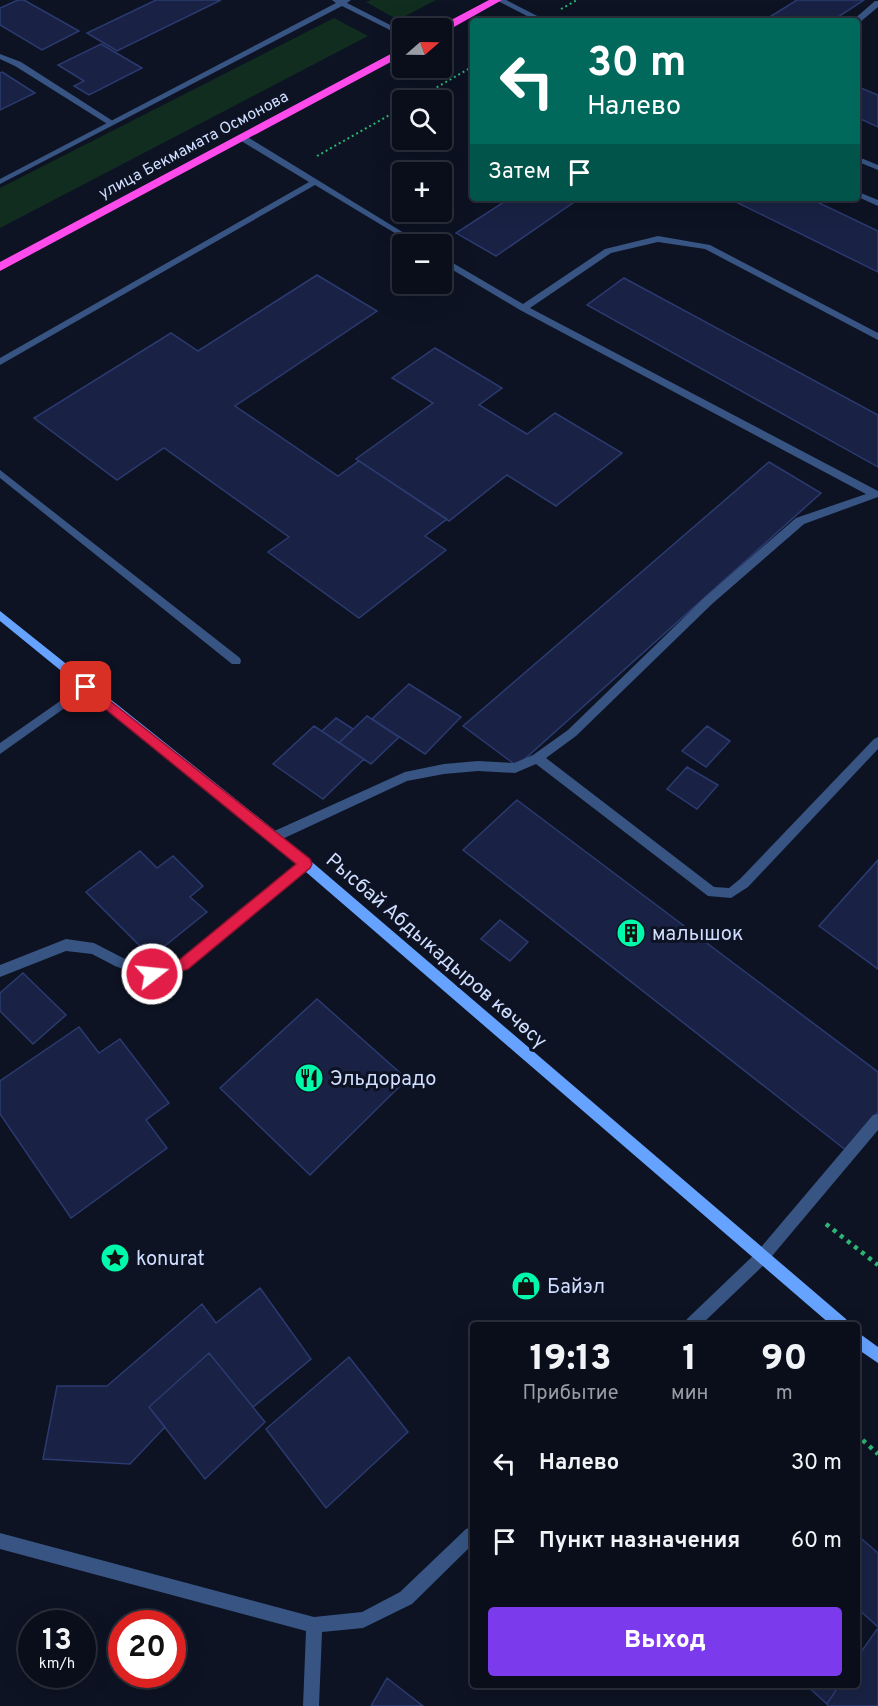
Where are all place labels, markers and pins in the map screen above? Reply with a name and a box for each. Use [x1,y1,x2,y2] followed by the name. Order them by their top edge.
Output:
[60,661,111,712] pin
[615,917,647,949] building icon: малышок
[652,922,743,948] place label: малышок
[293,1062,325,1094] restaurant icon: Эльдорадо
[330,1067,436,1093] place label: Эльдорадо
[99,1242,131,1274] place icon: konurat
[136,1247,205,1273] place label: konurat
[510,1270,542,1302] shop icon: Байэл
[547,1275,605,1301] place label: Байэл

